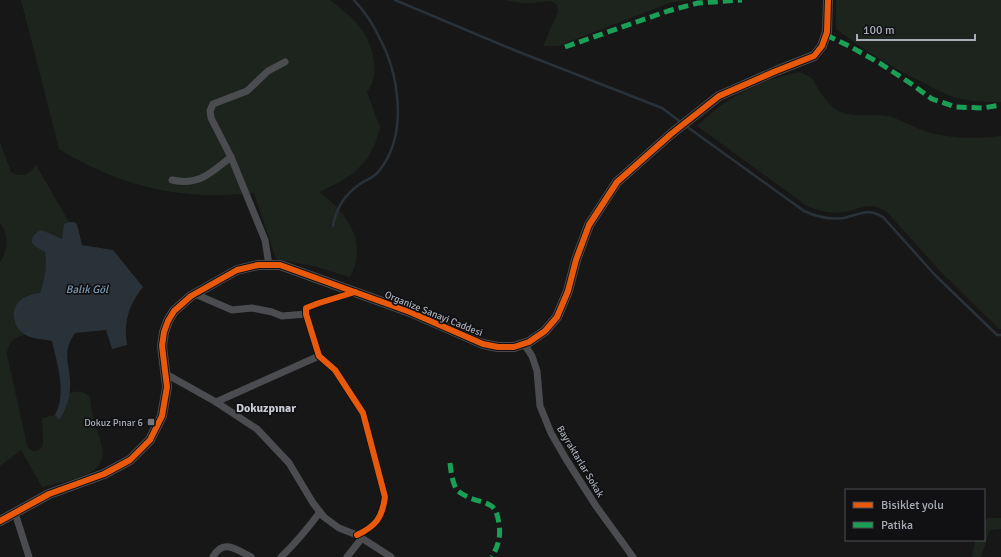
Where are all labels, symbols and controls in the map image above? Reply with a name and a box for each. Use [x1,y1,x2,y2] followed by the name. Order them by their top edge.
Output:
[857,16,975,42] scale bar
[863,23,895,38] text: 100 m
[66,283,109,296] water label: Balık Göl
[383,289,484,339] street label: Organize Sanayi Caddesi
[236,401,296,416] district label: Dokuzpınar
[84,417,143,429] place label: Dokuz Pınar 6
[146,417,156,427] marker: Dokuz Pınar 6
[554,424,606,499] street label: Bayraktarlar Sokak
[845,489,985,541] legend
[881,498,944,513] text: Bisiklet yolu
[881,518,913,533] text: Patika

